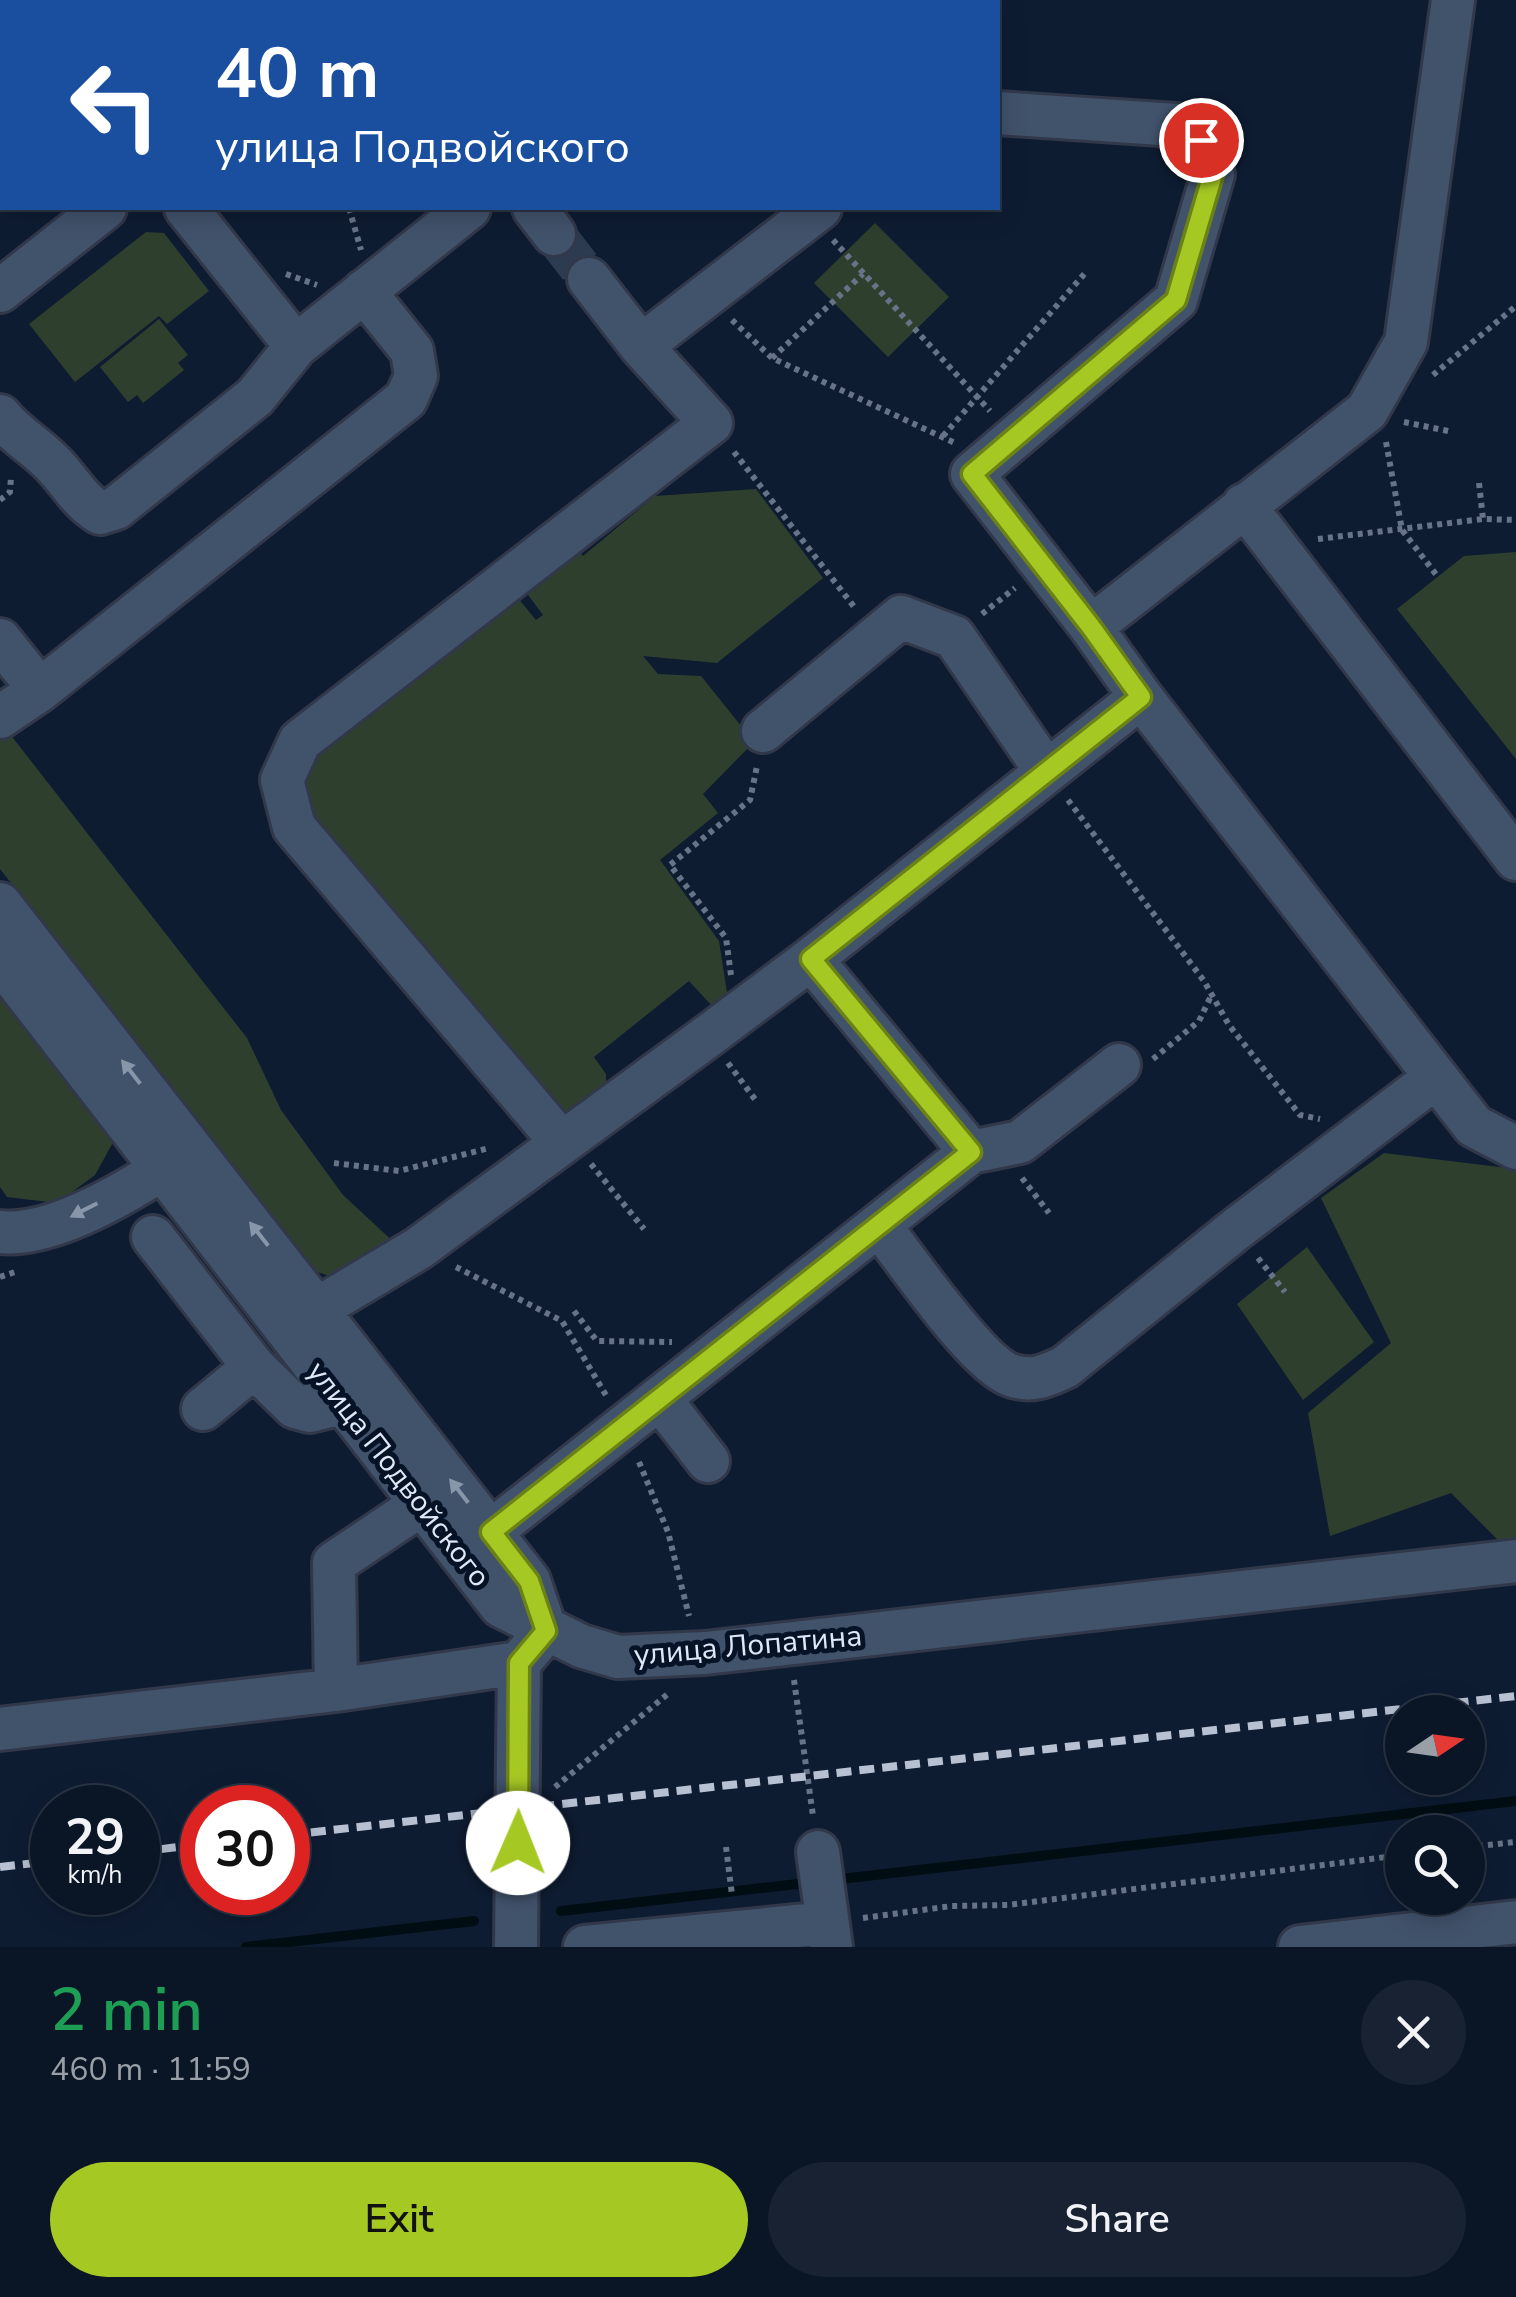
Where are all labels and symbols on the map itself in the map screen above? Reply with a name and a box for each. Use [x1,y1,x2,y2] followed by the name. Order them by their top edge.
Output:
[1159,98,1244,183] pin
[121,1059,142,1085] one-way arrow
[70,1201,99,1218] one-way arrow
[248,1222,269,1248] one-way arrow
[297,1353,500,1596] street label: улица Подвойского
[448,1478,469,1504] one-way arrow
[632,1615,864,1676] street label: улица Лопатина
[1385,1695,1485,1795] north arrow
[180,1785,310,1915] speed limit sign: 30
[466,1791,570,1895] position arrow

